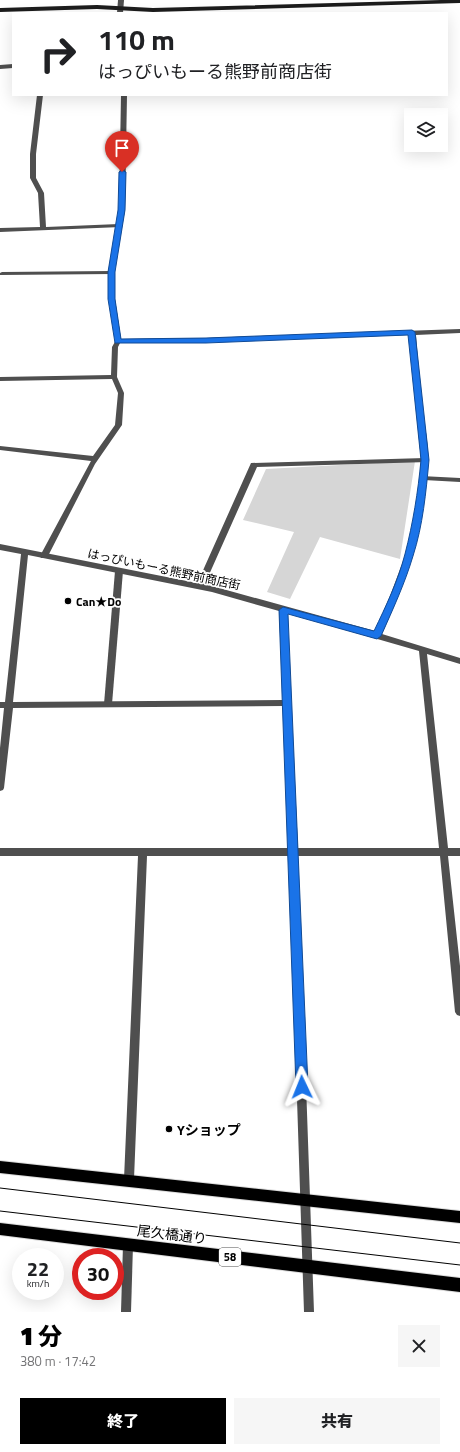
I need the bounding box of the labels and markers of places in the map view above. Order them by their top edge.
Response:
pin [105,131,139,172]
place label: Can★Do [76,592,121,611]
marker: Can★Do [63,596,73,606]
place label: Yショップ [177,1119,241,1140]
marker: Yショップ [164,1124,174,1134]

